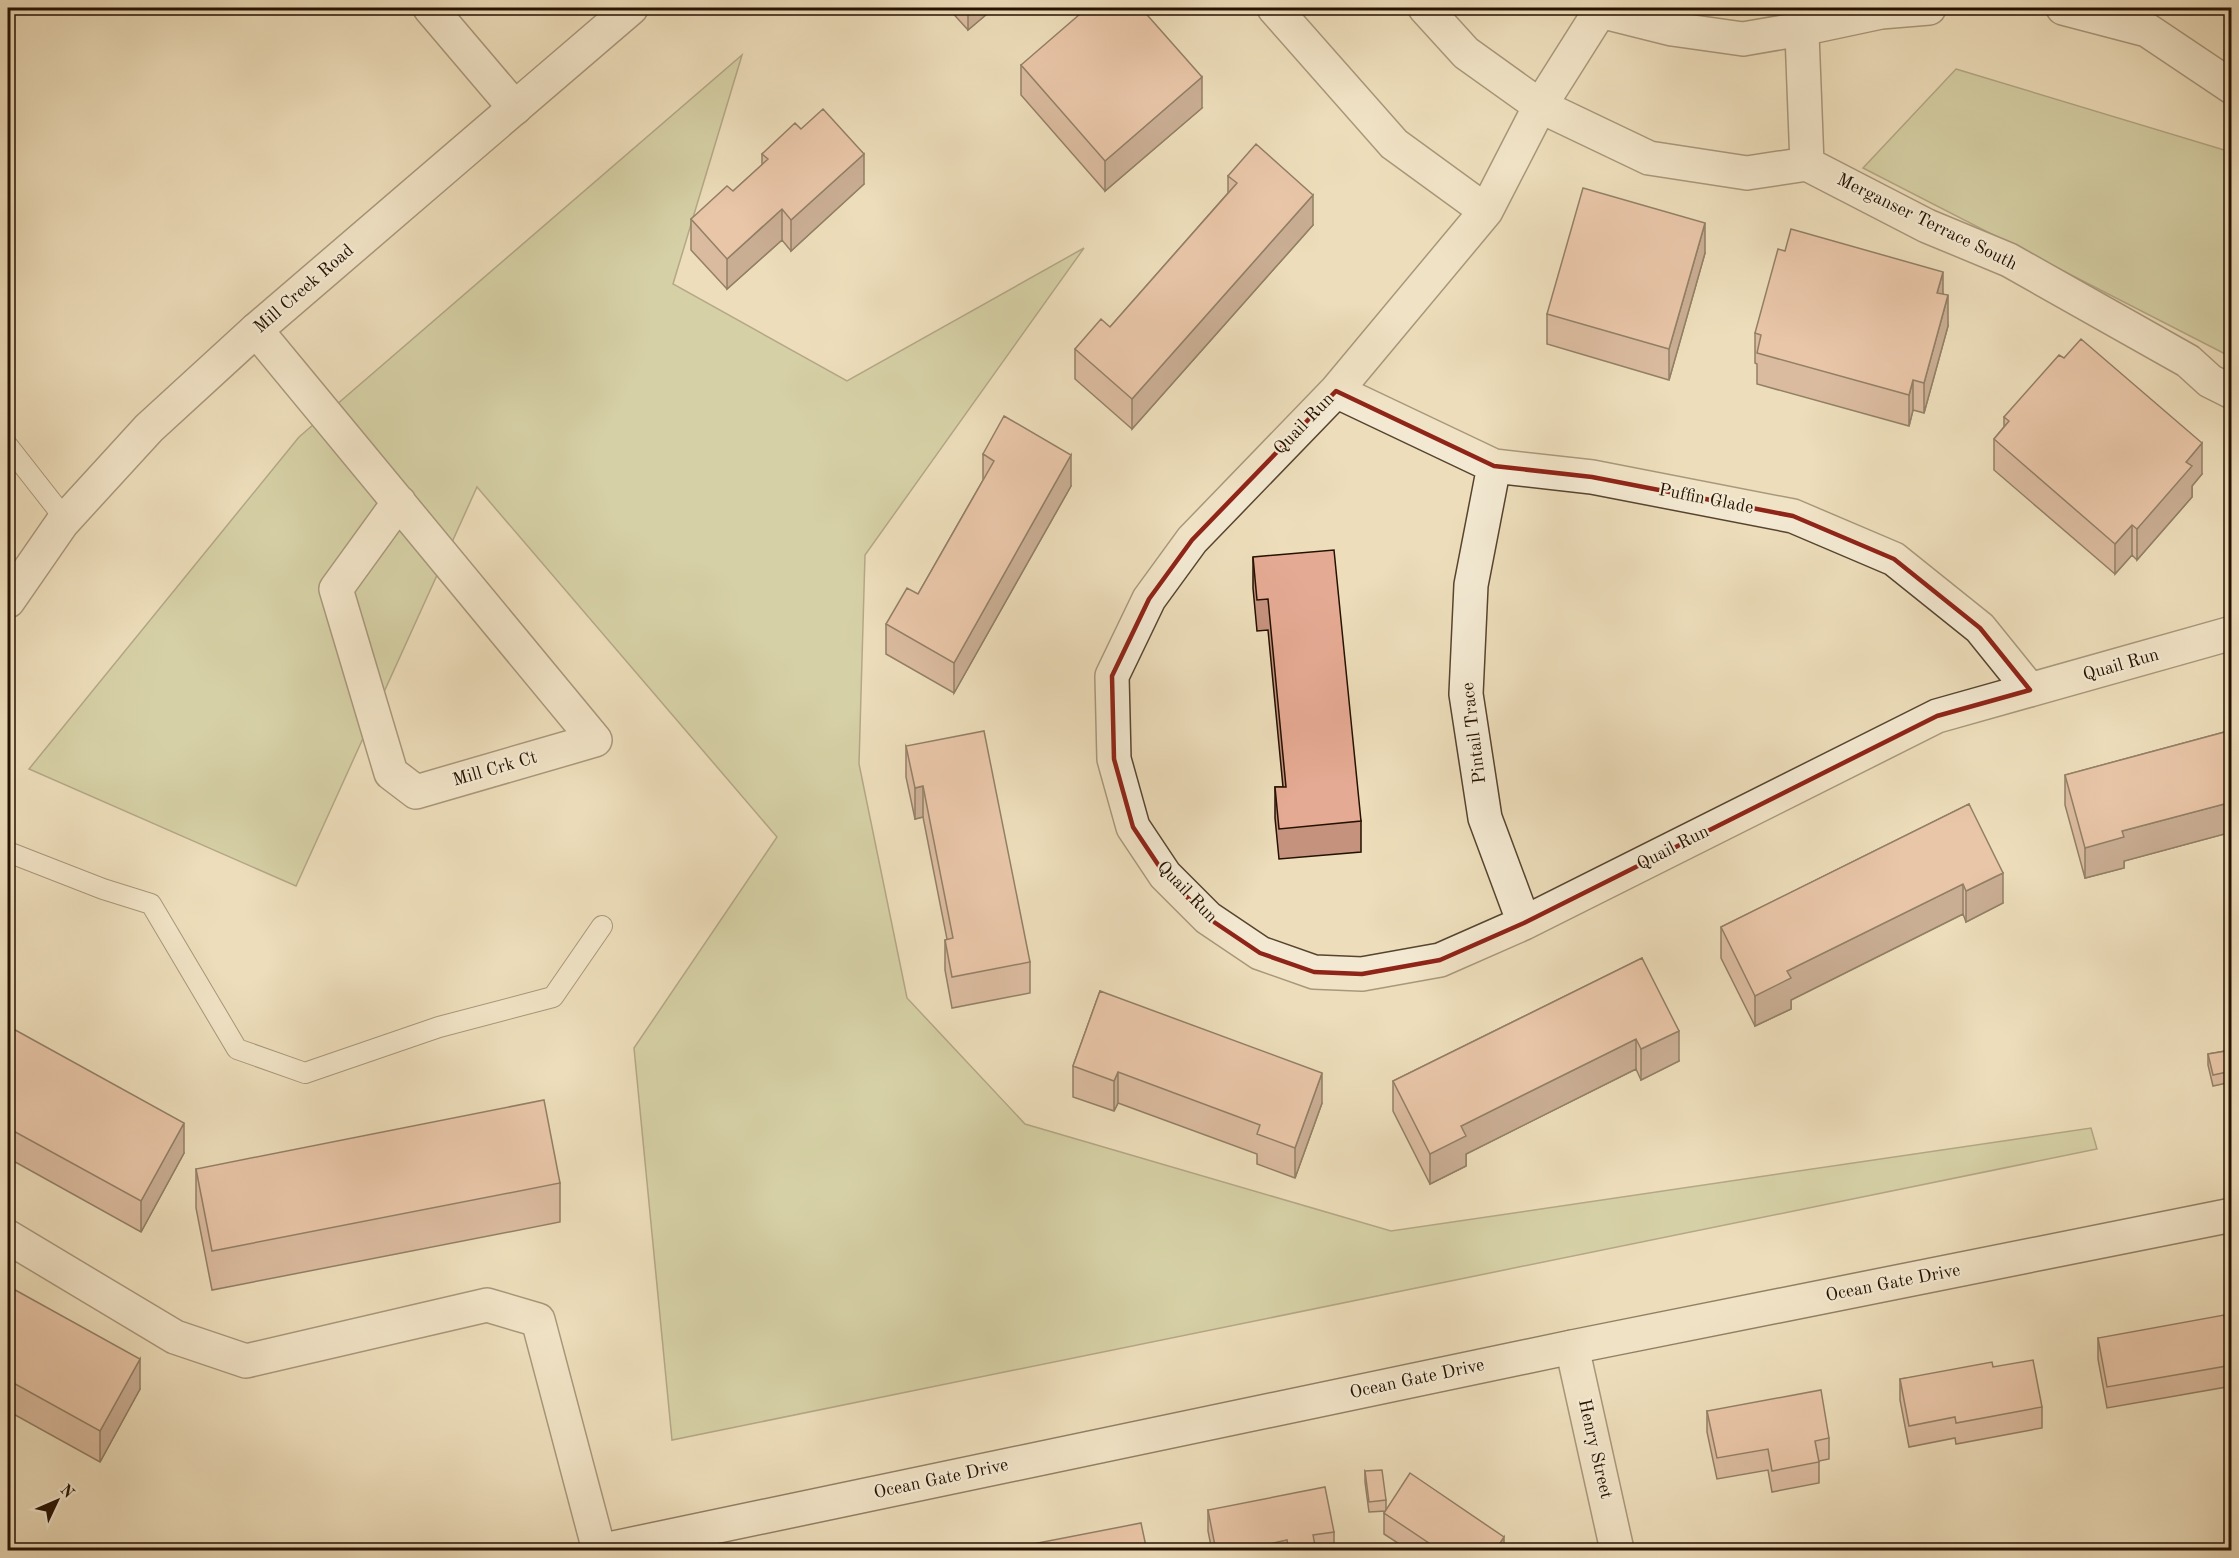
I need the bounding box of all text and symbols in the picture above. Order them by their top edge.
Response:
street label: Merganser Terrace South [1834,170,2020,274]
street label: Mill Creek Road [251,241,357,337]
street label: Quail Run [1270,389,1338,458]
street label: Puffin Glade [1657,481,1755,517]
street label: Quail Run [2081,646,2161,684]
street label: Pintail Trace [1459,681,1489,785]
street label: Mill Crk Ct [451,748,539,790]
street label: Quail Run [1634,822,1712,874]
street label: Quail Run [1153,858,1221,927]
street label: Ocean Gate Drive [1824,1261,1962,1305]
street label: Ocean Gate Drive [1348,1356,1486,1402]
street label: Henry Street [1575,1397,1615,1501]
street label: Ocean Gate Drive [872,1456,1010,1502]
north arrow [27,1471,87,1531]
text: N [56,1482,77,1502]

